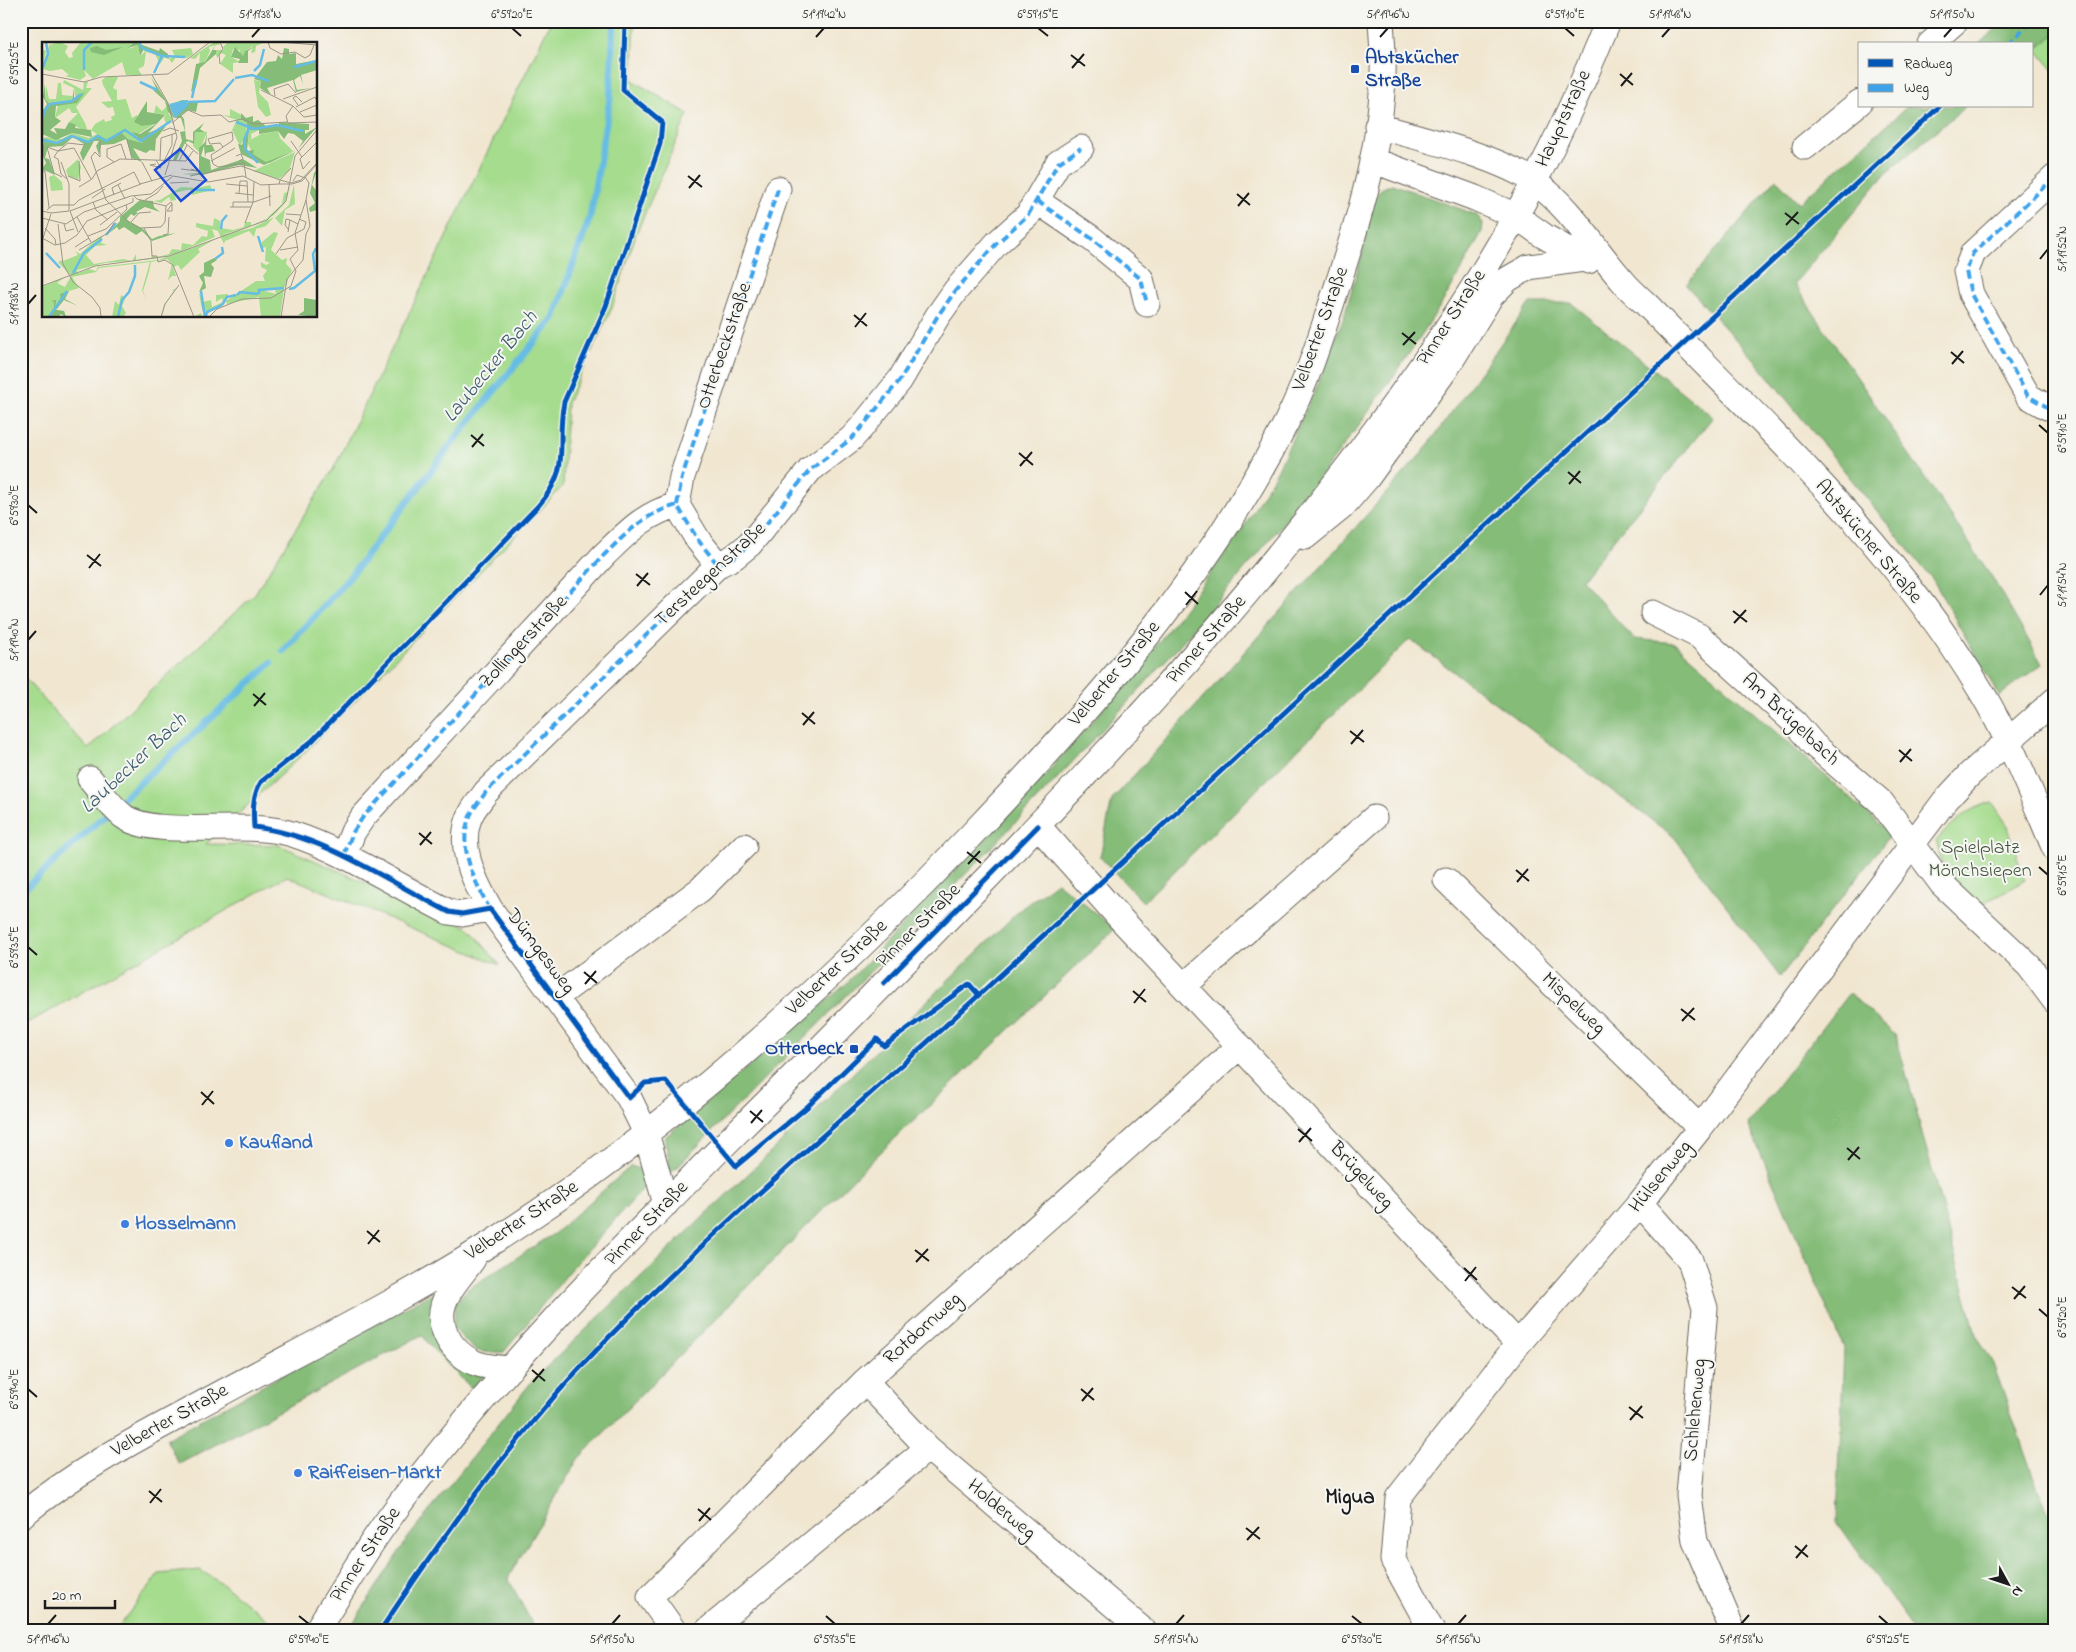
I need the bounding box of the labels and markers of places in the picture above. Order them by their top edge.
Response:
place label: Abtskücher Straße [1365,44,1459,96]
marker: Abtskücher Straße [1349,63,1361,75]
place label: Otterbeck [765,1035,845,1064]
marker: Otterbeck [848,1043,860,1055]
place label: Kaufland [239,1129,314,1158]
marker: Kaufland [223,1137,235,1149]
place label: Hosselmann [135,1210,236,1239]
marker: Hosselmann [119,1218,131,1230]
place label: Raiffeisen-Markt [308,1459,442,1488]
marker: Raiffeisen-Markt [292,1467,304,1479]

